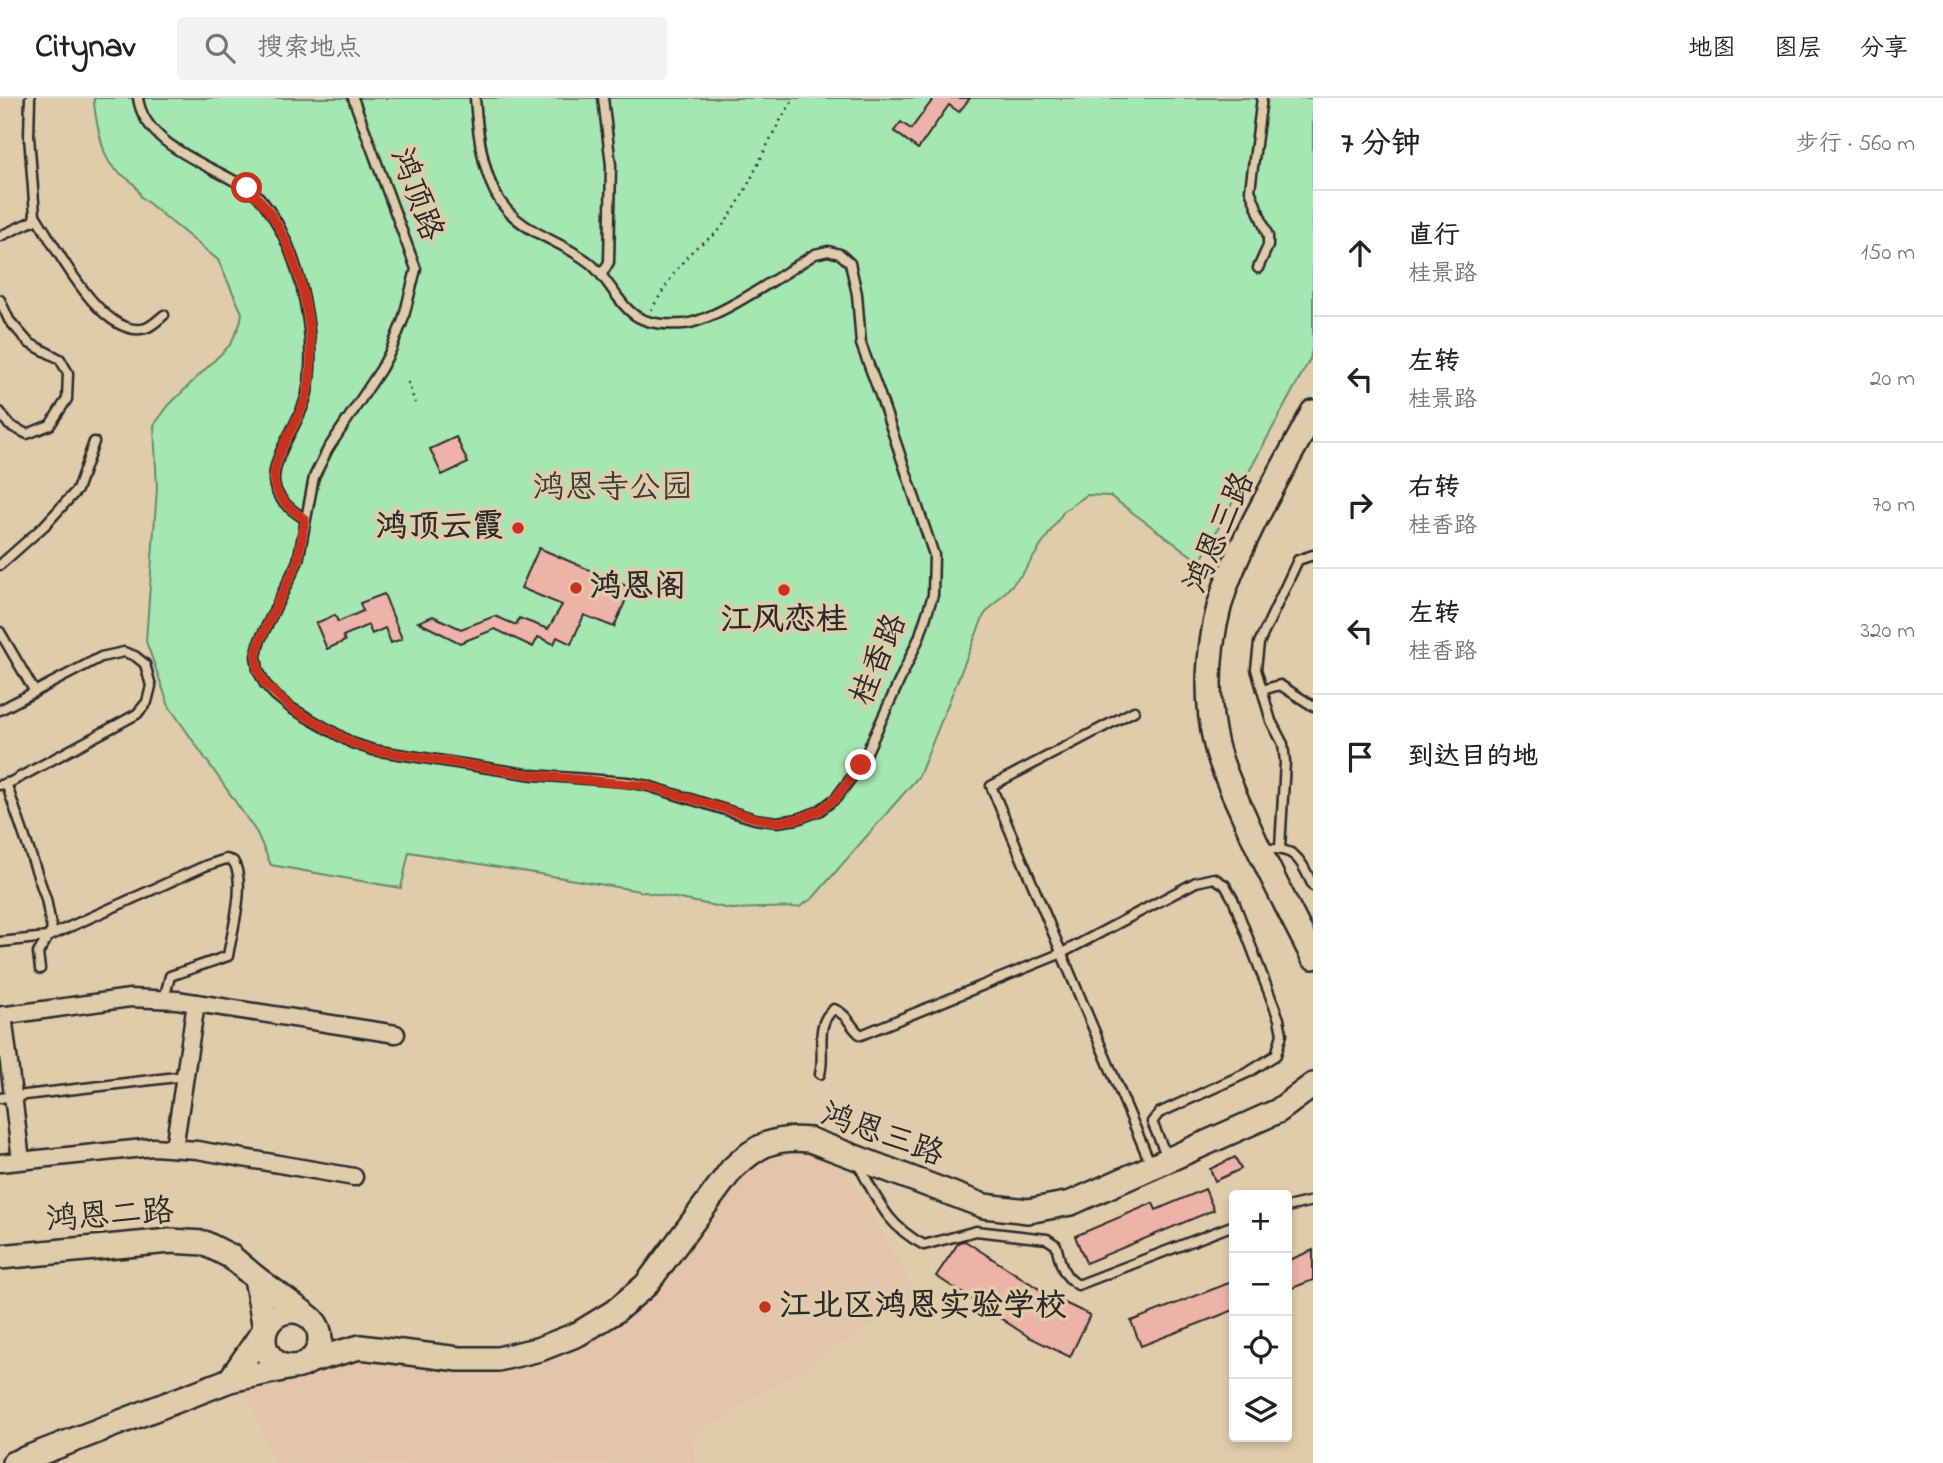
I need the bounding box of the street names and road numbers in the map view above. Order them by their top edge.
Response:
street label: 鸿顶路 [376,142,454,248]
street label: 鸿恩三路 [1173,465,1269,601]
street label: 桂香路 [840,607,920,713]
street label: 鸿恩三路 [814,1092,950,1180]
street label: 鸿恩二路 [45,1189,175,1245]

